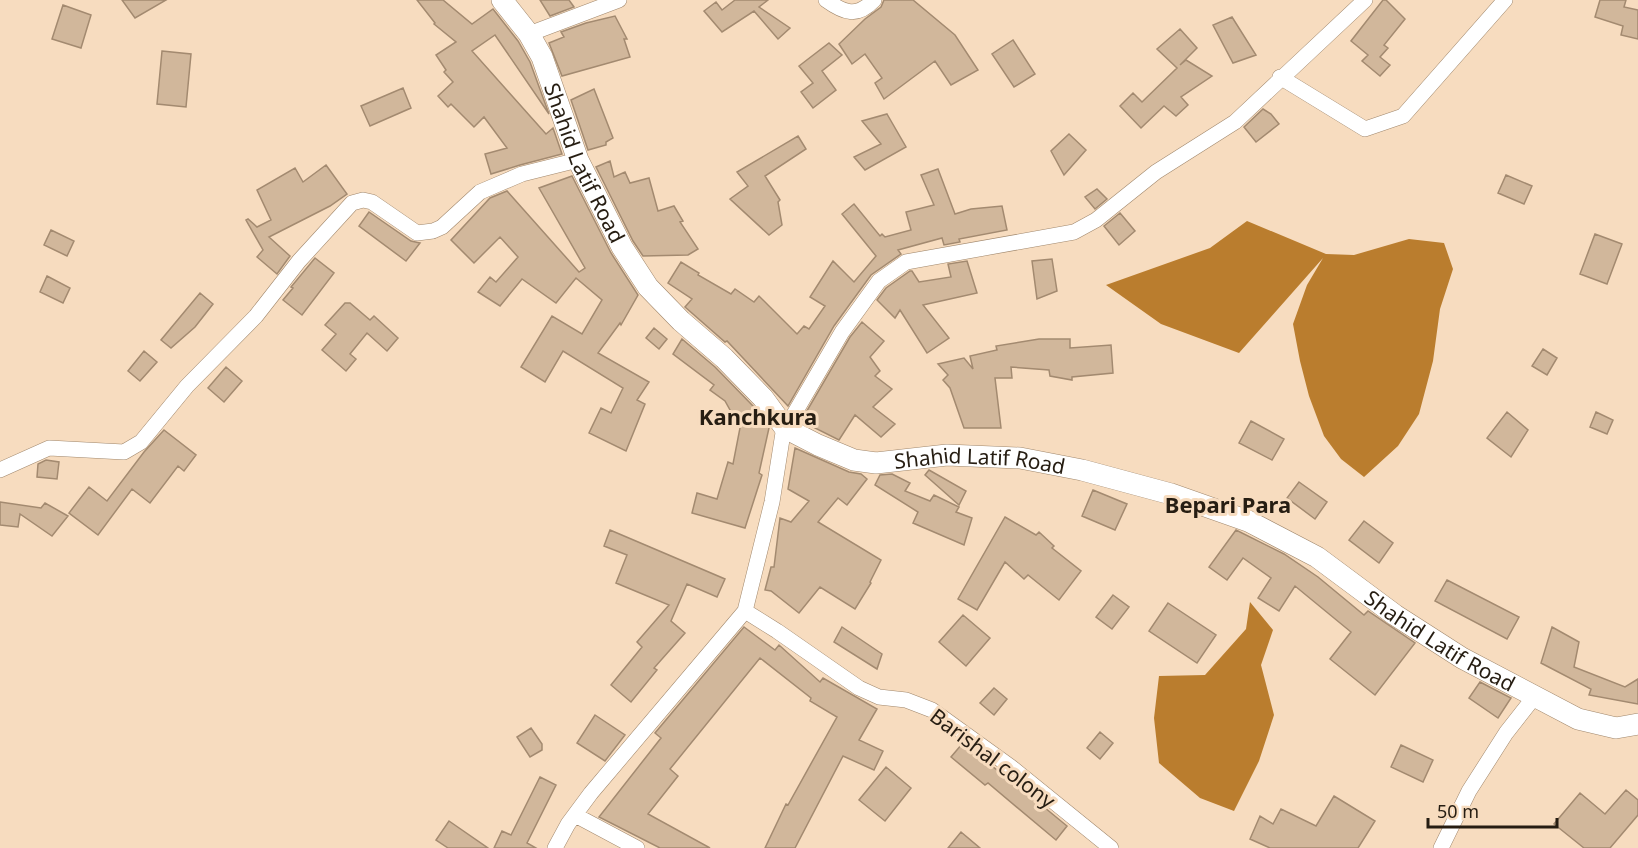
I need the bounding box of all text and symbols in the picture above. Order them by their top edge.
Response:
street label: Shahid Latif Road [538,79,632,248]
district label: Kanchkura [699,401,817,431]
street label: Shahid Latif Road [893,441,1068,480]
district label: Bepari Para [1165,489,1291,519]
street label: Shahid Latif Road [1359,583,1520,698]
street label: Barishal colony [925,702,1061,814]
scale bar [1428,791,1557,829]
text: 50 m [1437,799,1479,823]

